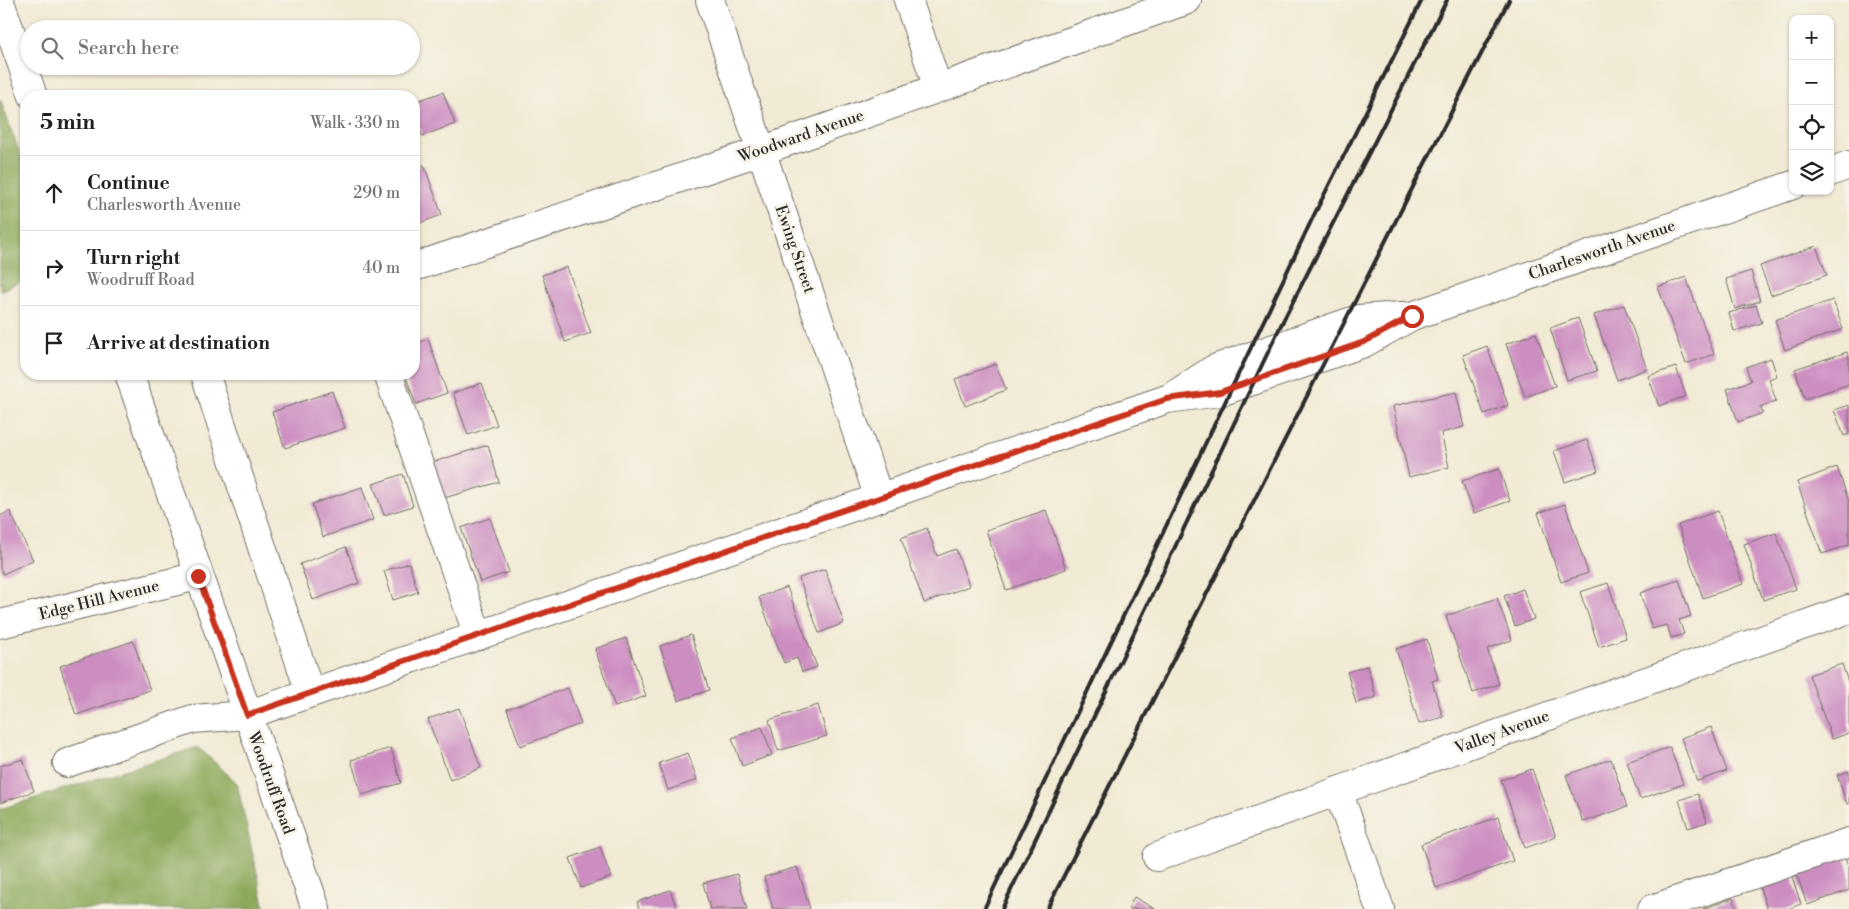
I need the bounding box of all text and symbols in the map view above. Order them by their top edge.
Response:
map controls [1789,15,1834,195]
button: + [1789,15,1834,60]
search box [20,20,420,75]
icon: search [38,34,66,62]
text: Search here [78,36,179,60]
button: − [1789,60,1834,105]
street label: Woodward Avenue [734,105,867,167]
button: locate [1789,105,1834,150]
text: 5 min [40,110,95,136]
text: Walk · 330 m [310,113,400,133]
button: layers [1789,150,1834,195]
text: Continue [87,171,170,195]
icon: ahead [40,179,68,207]
text: 290 m [353,183,400,203]
text: Charlesworth Avenue [87,195,241,215]
street label: Ewing Street [771,202,820,296]
street label: Charlesworth Avenue [1526,215,1678,285]
text: Turn right [87,246,180,270]
icon: right [40,254,68,282]
text: 40 m [363,258,400,278]
text: Woodruff Road [87,270,195,290]
route start [1401,305,1424,328]
icon: arrive [40,329,68,357]
text: Arrive at destination [87,331,270,355]
route end [187,565,210,588]
street label: Edge Hill Avenue [37,575,161,625]
street label: Valley Avenue [1451,706,1552,759]
street label: Woodruff Road [243,728,299,837]

